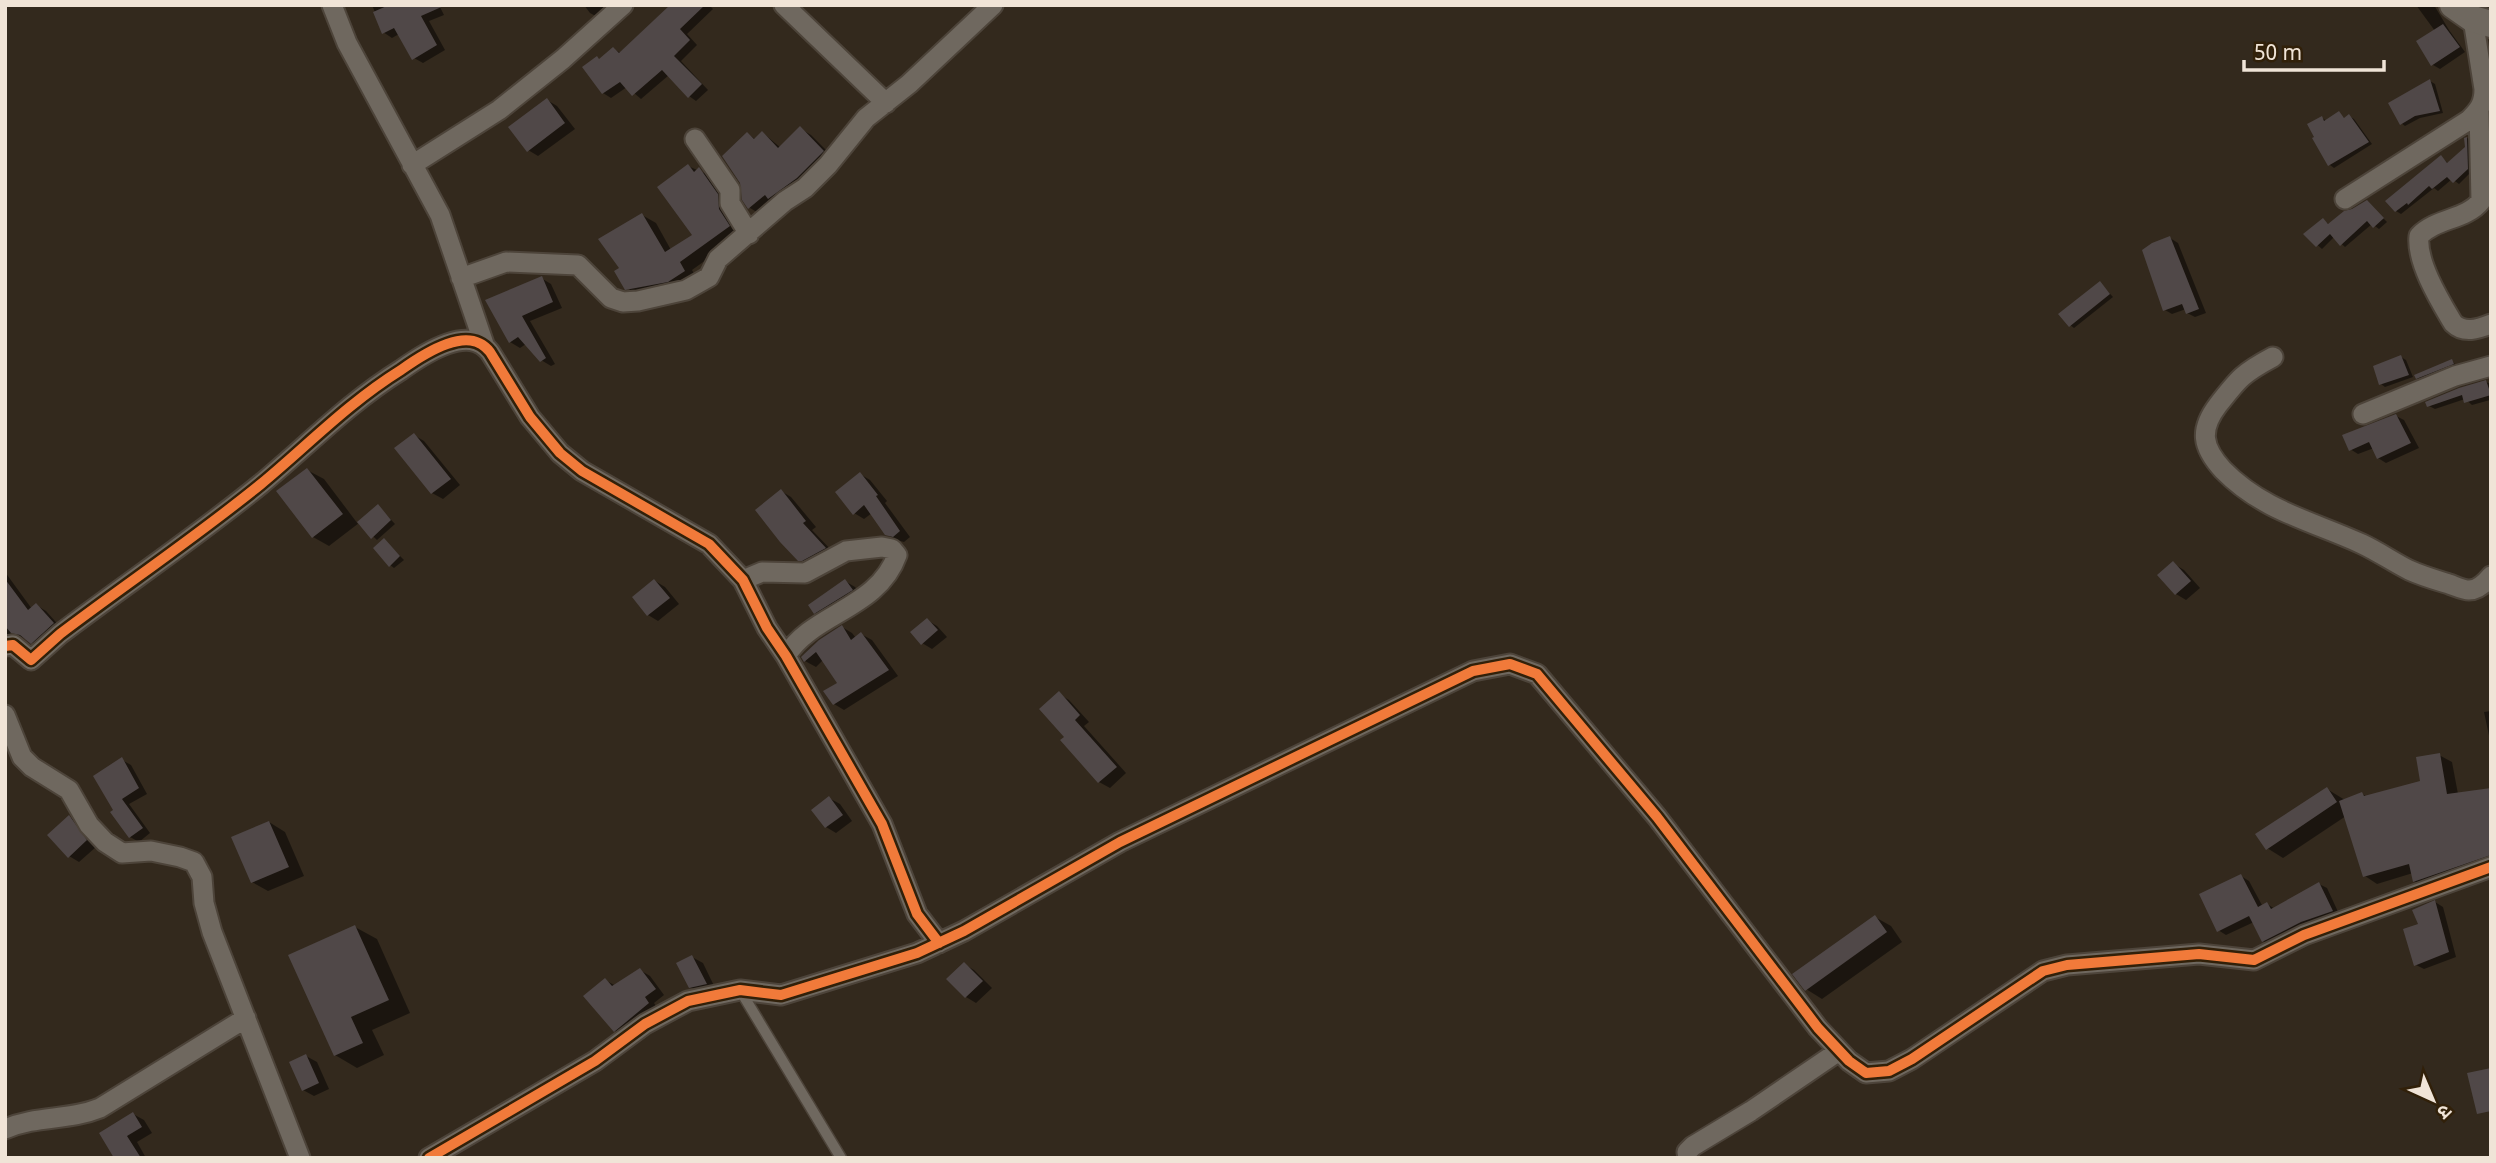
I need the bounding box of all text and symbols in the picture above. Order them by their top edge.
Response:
scale bar [2244,28,2384,72]
text: 50 m [2254,41,2302,69]
north arrow [2398,1065,2468,1135]
text: उ [2430,1098,2456,1124]

